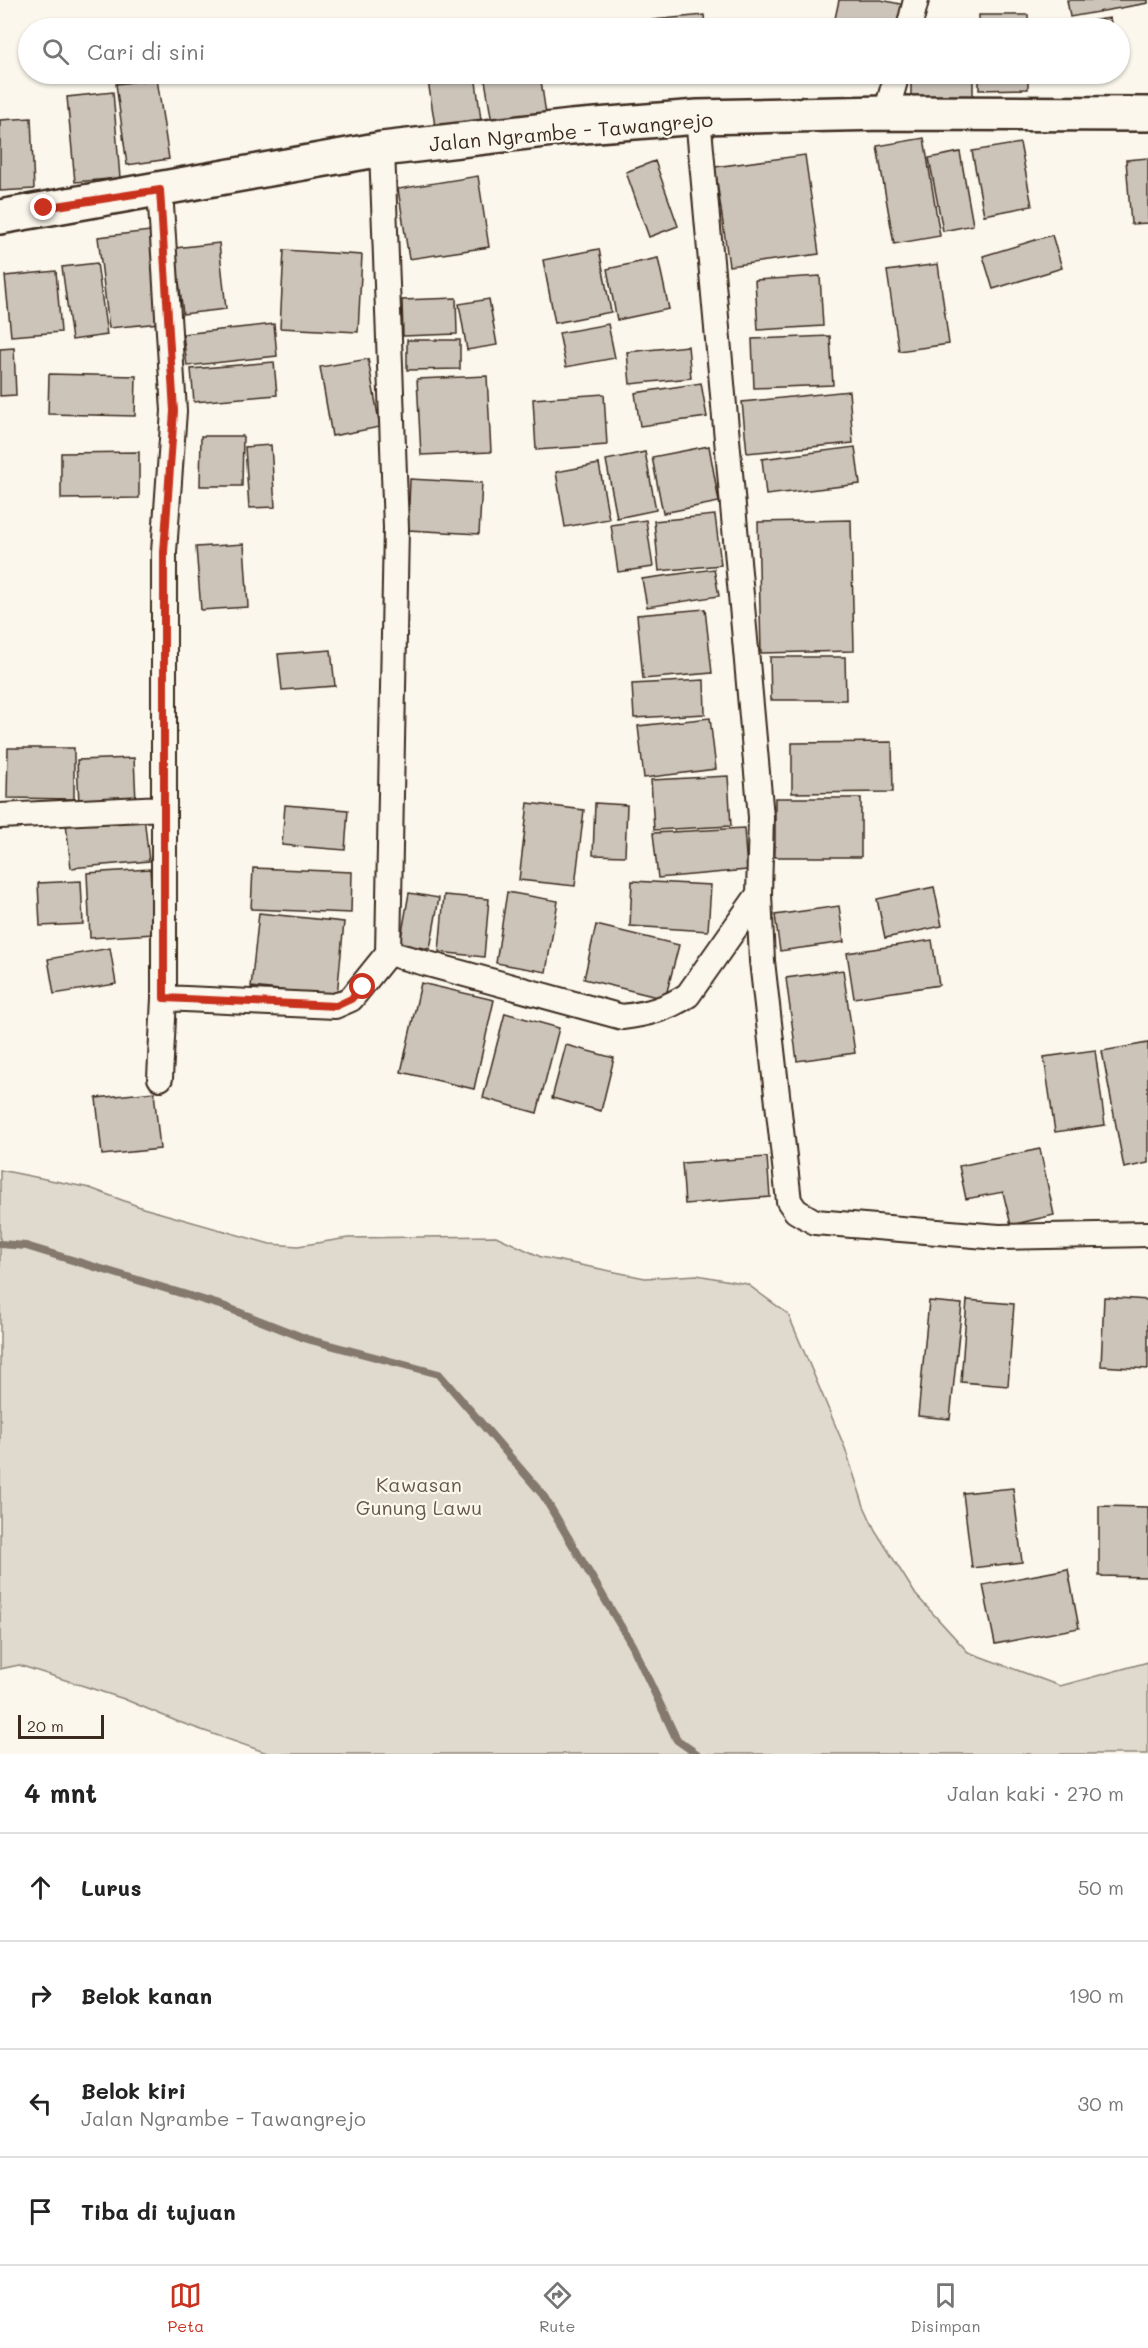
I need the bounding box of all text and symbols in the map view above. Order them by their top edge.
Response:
search box [18,18,1130,84]
icon: search [39,35,72,68]
text: Cari di sini [87,37,205,66]
street label: Jalan Ngrambe - Tawangrejo [428,106,714,156]
route end [30,194,56,220]
route start [349,973,375,999]
park label: Kawasan Gunung Lawu [356,1471,482,1520]
scale bar [18,1712,104,1740]
text: 20 m [27,1715,64,1736]
text: 4 mnt [24,1776,97,1810]
text: Jalan kaki · 270 m [947,1780,1124,1806]
icon: ahead [24,1871,57,1904]
text: Lurus [81,1873,142,1902]
text: 50 m [1078,1874,1124,1900]
icon: right [24,1979,57,2012]
text: Belok kanan [81,1981,212,2010]
text: 190 m [1069,1982,1124,2008]
text: Belok kiri [81,2076,186,2105]
icon: left [24,2087,57,2120]
text: 30 m [1078,2090,1124,2116]
text: Jalan Ngrambe - Tawangrejo [81,2105,366,2131]
icon: arrive [24,2195,57,2228]
text: Tiba di tujuan [81,2197,236,2226]
tab: Peta [168,2279,204,2336]
tab: Rute [539,2279,575,2336]
tab: Disimpan [910,2279,980,2336]

